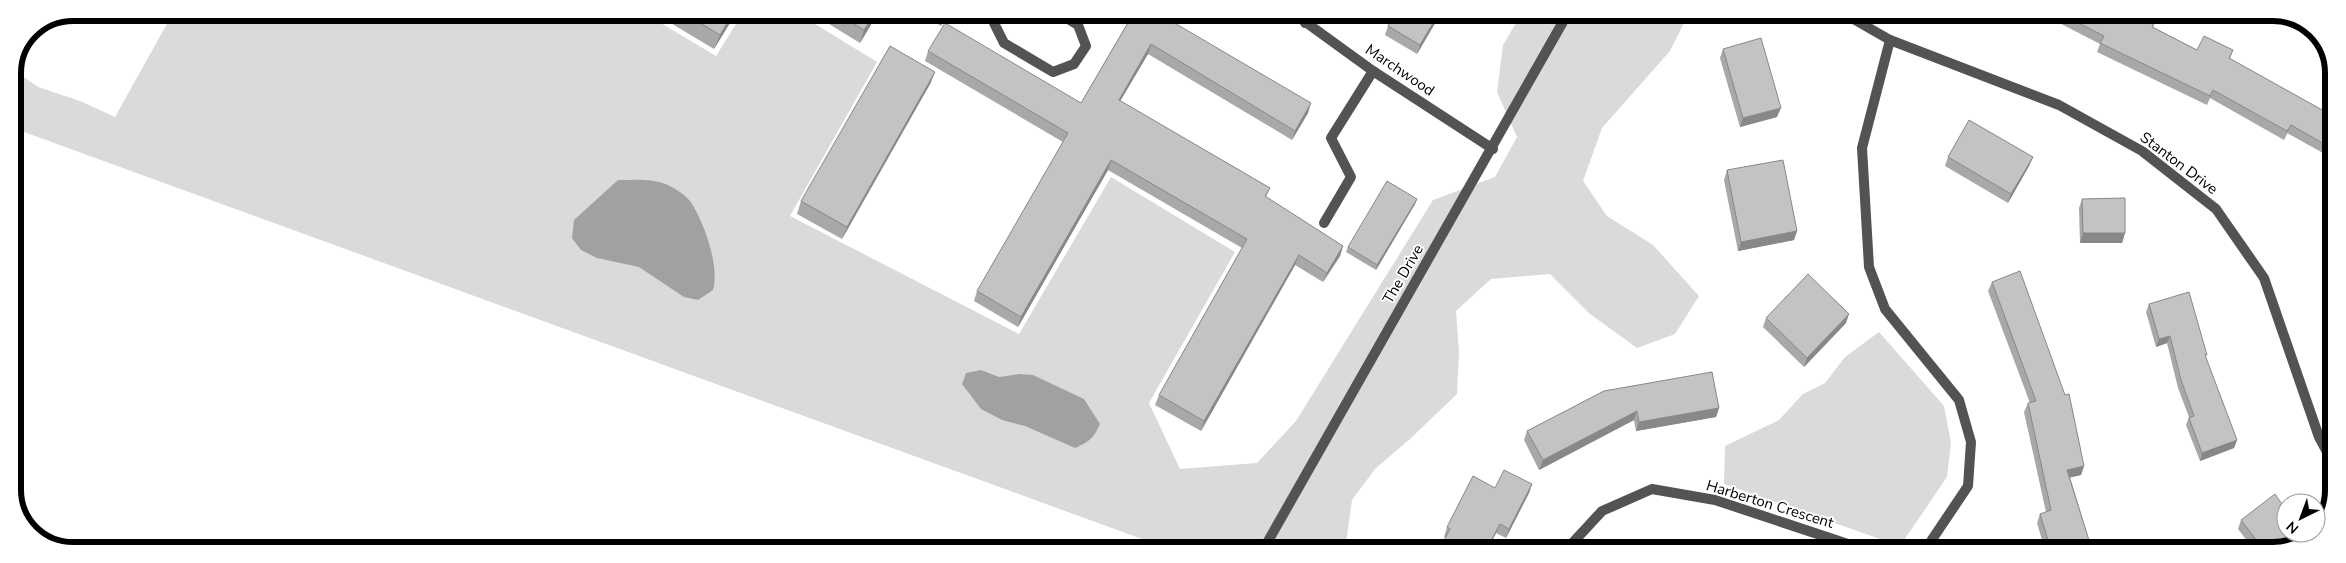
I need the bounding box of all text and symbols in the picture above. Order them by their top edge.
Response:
street label: Marchwood [1362,40,1438,100]
street label: Stanton Drive [2136,127,2222,199]
street label: The Drive [1378,241,1428,307]
street label: Harberton Crescent [1704,475,1837,533]
north arrow [2276,493,2326,543]
text: N [2282,517,2303,538]

